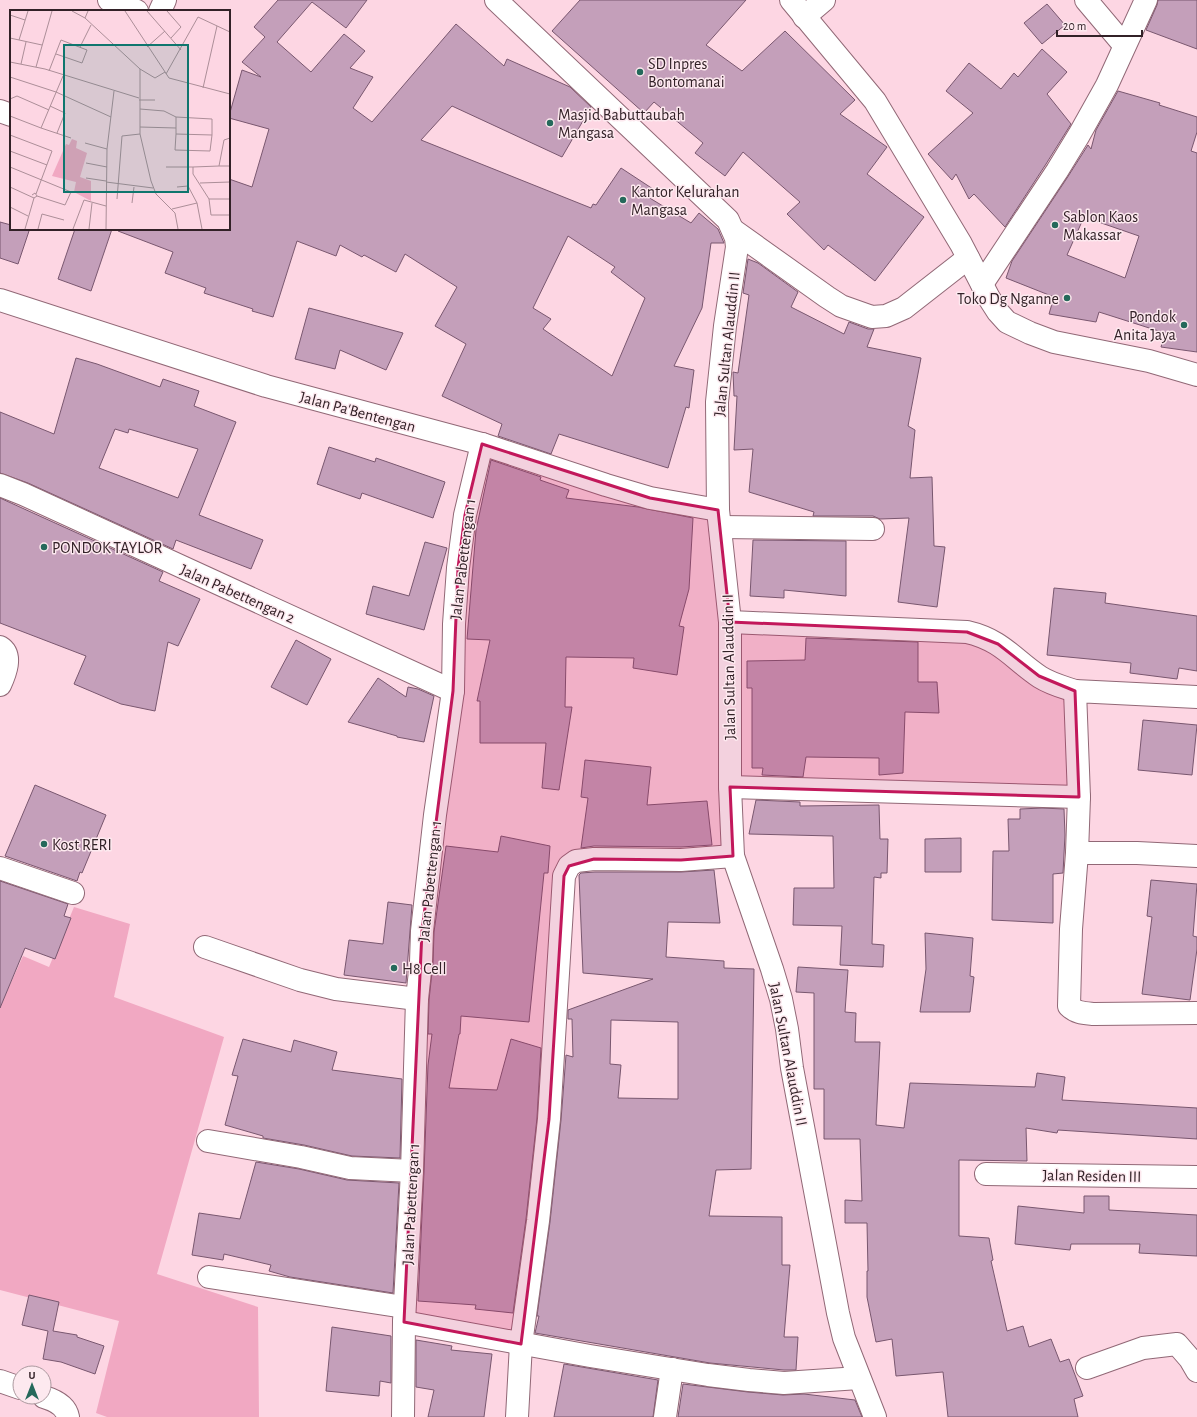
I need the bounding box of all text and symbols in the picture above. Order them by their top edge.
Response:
inset map [10,10,230,230]
scale bar [1057,12,1142,38]
text: 20 m [1063,20,1086,32]
place label: SD Inpres Bontomanai [648,56,725,90]
marker: SD Inpres Bontomanai [635,67,645,77]
place label: Masjid Babuttaubah Mangasa [558,107,685,141]
marker: Masjid Babuttaubah Mangasa [545,118,555,128]
place label: Kantor Kelurahan Mangasa [631,184,739,218]
marker: Kantor Kelurahan Mangasa [618,195,628,205]
place label: Sablon Kaos Makassar [1063,209,1138,243]
marker: Sablon Kaos Makassar [1050,220,1060,230]
street label: Jalan Sultan Alauddin II [711,271,743,417]
place label: Toko Dg Nganne [957,291,1059,307]
marker: Toko Dg Nganne [1062,293,1072,303]
place label: Pondok Anita Jaya [1114,309,1177,344]
marker: Pondok Anita Jaya [1179,320,1189,330]
street label: Jalan Pa'Bentengan [298,389,417,435]
street label: Jalan Pabettengan 1 [448,498,478,621]
place label: PONDOK TAYLOR [52,540,162,556]
marker: PONDOK TAYLOR [39,542,49,552]
street label: Jalan Pabettengan 2 [178,561,297,626]
street label: Jalan Sultan Alauddin II [720,594,738,740]
street label: Jalan Pabettengan 1 [416,820,444,943]
place label: Kost RERI [52,837,112,853]
marker: Kost RERI [39,839,49,849]
place label: H8 Cell [402,961,446,977]
marker: H8 Cell [389,963,399,973]
street label: Jalan Sultan Alauddin II [766,981,810,1127]
street label: Jalan Pabettengan 1 [400,1143,422,1265]
street label: Jalan Residen III [1042,1167,1142,1185]
north arrow [12,1365,52,1405]
text: U [28,1370,36,1381]

